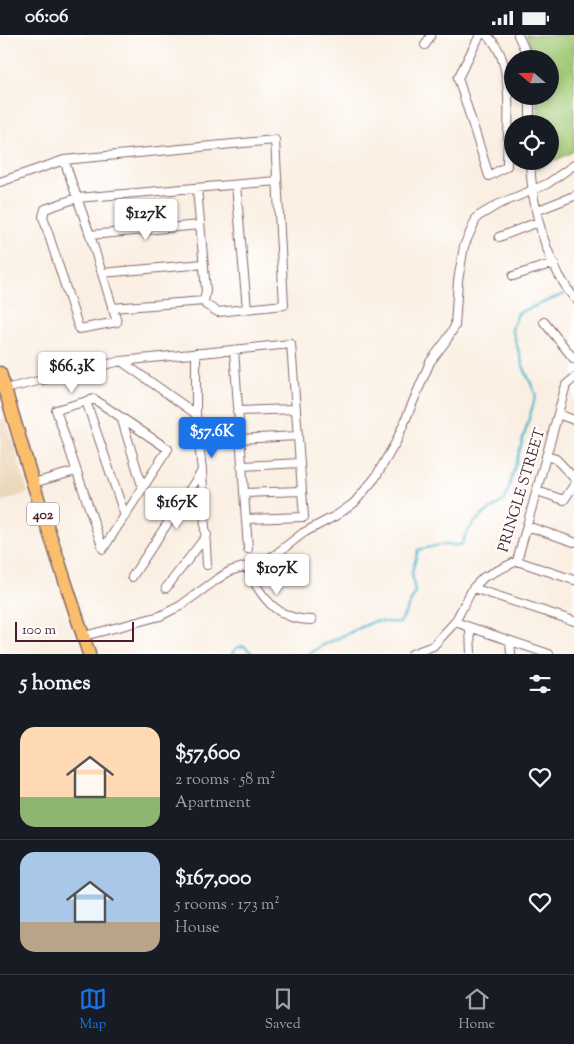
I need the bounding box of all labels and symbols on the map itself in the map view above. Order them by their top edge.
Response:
north arrow [504,50,559,105]
pin: $127K [111,199,181,241]
pin: $66.3K [31,351,113,394]
pin: $57.6K [171,417,253,459]
street label: PRINGLE STREET [494,425,551,555]
pin: $167K [142,487,212,530]
road number: 402 [27,503,59,525]
pin: $107K [242,553,312,596]
scale bar [15,619,134,642]

